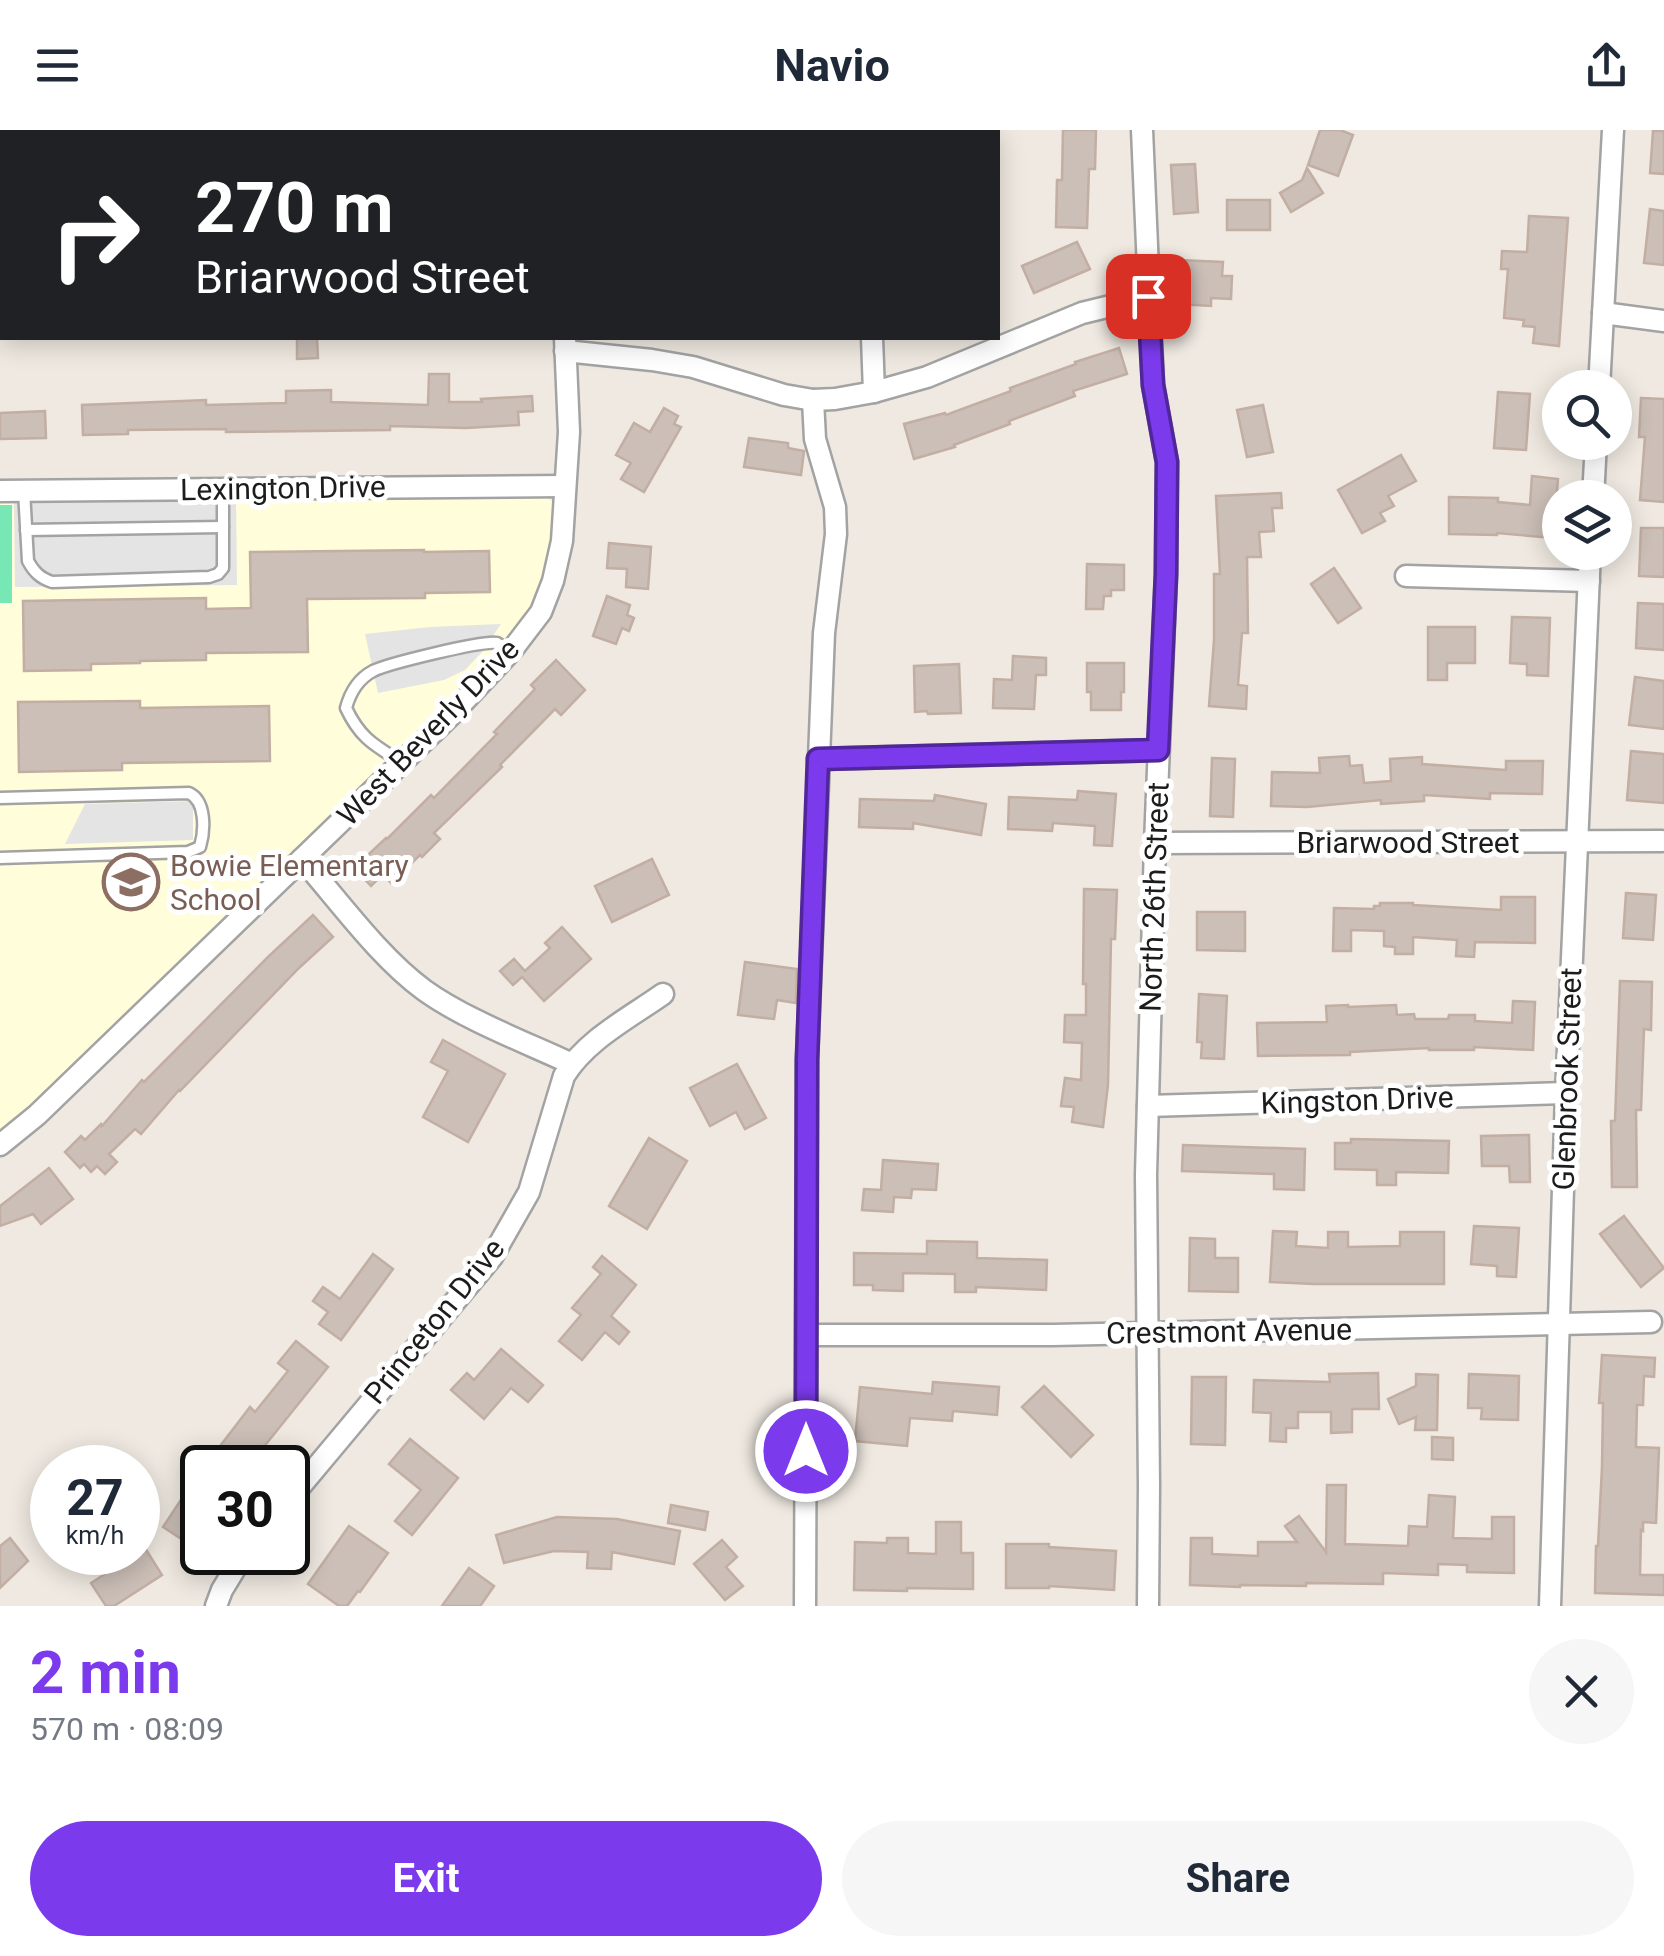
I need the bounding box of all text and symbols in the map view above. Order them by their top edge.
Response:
icon: menu [30,38,85,93]
icon: share [1579,38,1634,93]
text: Navio [774,39,890,92]
text: 270 m [195,167,394,249]
icon: right [30,170,160,300]
text: Briarwood Street [195,251,530,304]
pin [1106,254,1191,339]
icon: arrive [1121,269,1176,324]
map controls [1542,370,1632,570]
button: search [1542,370,1632,460]
street label: Lexington Drive [180,469,386,507]
button: layers [1542,480,1632,570]
street label: West Beverly Drive [330,631,526,833]
street label: North 26th Street [1132,782,1176,1012]
street label: Briarwood Street [1296,825,1520,860]
place label: Bowie Elementary School [170,848,409,917]
school or university icon: Bowie Elementary School [101,852,161,912]
street label: Glenbrook Street [1546,967,1588,1191]
street label: Kingston Drive [1260,1079,1454,1121]
street label: Princeton Drive [357,1231,511,1411]
street label: Crestmont Avenue [1106,1311,1352,1351]
position arrow [754,1399,858,1503]
speed limit sign: 30 [180,1445,310,1575]
text: 27 [66,1469,124,1527]
text: km/h [66,1521,124,1550]
text: 2 min [30,1637,181,1708]
button: close [1529,1639,1634,1744]
text: 570 m · 08:09 [30,1710,224,1748]
button: Exit [30,1821,822,1936]
button: Share [842,1821,1634,1936]

